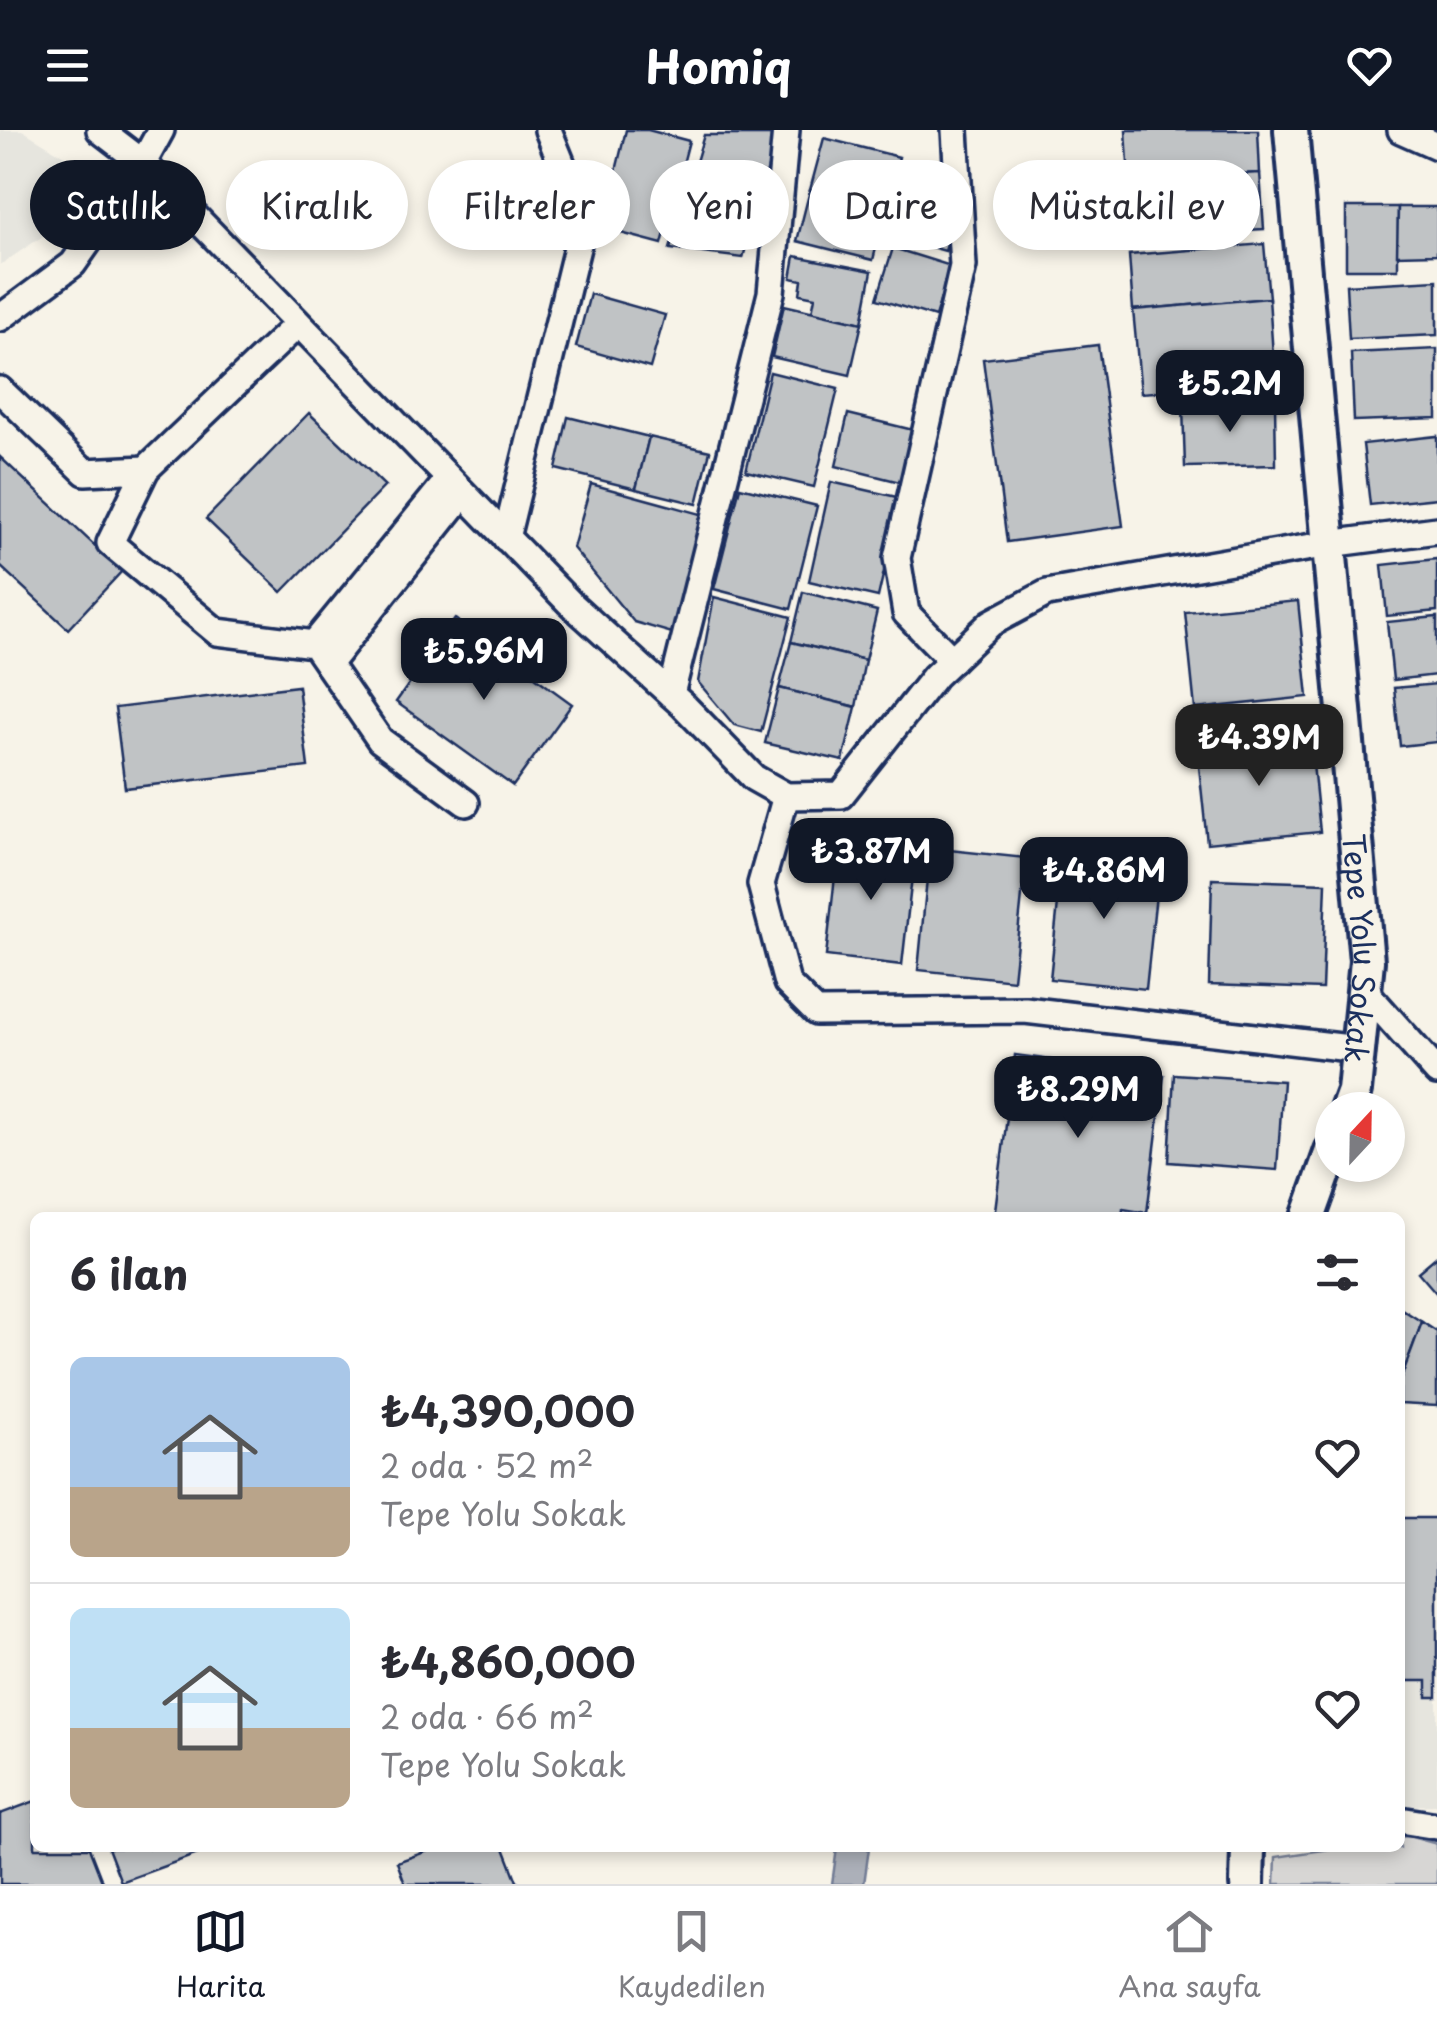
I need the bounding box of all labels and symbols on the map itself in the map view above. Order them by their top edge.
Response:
pin: ₺5.2M [1160,350,1300,435]
pin: ₺5.96M [403,618,565,703]
pin: ₺4.39M [1178,704,1340,789]
pin: ₺3.87M [790,818,952,903]
street label: Tepe Yolu Sokak [1333,832,1390,1066]
pin: ₺4.86M [1023,837,1185,922]
pin: ₺8.29M [997,1056,1159,1141]
north arrow [1315,1092,1405,1182]

